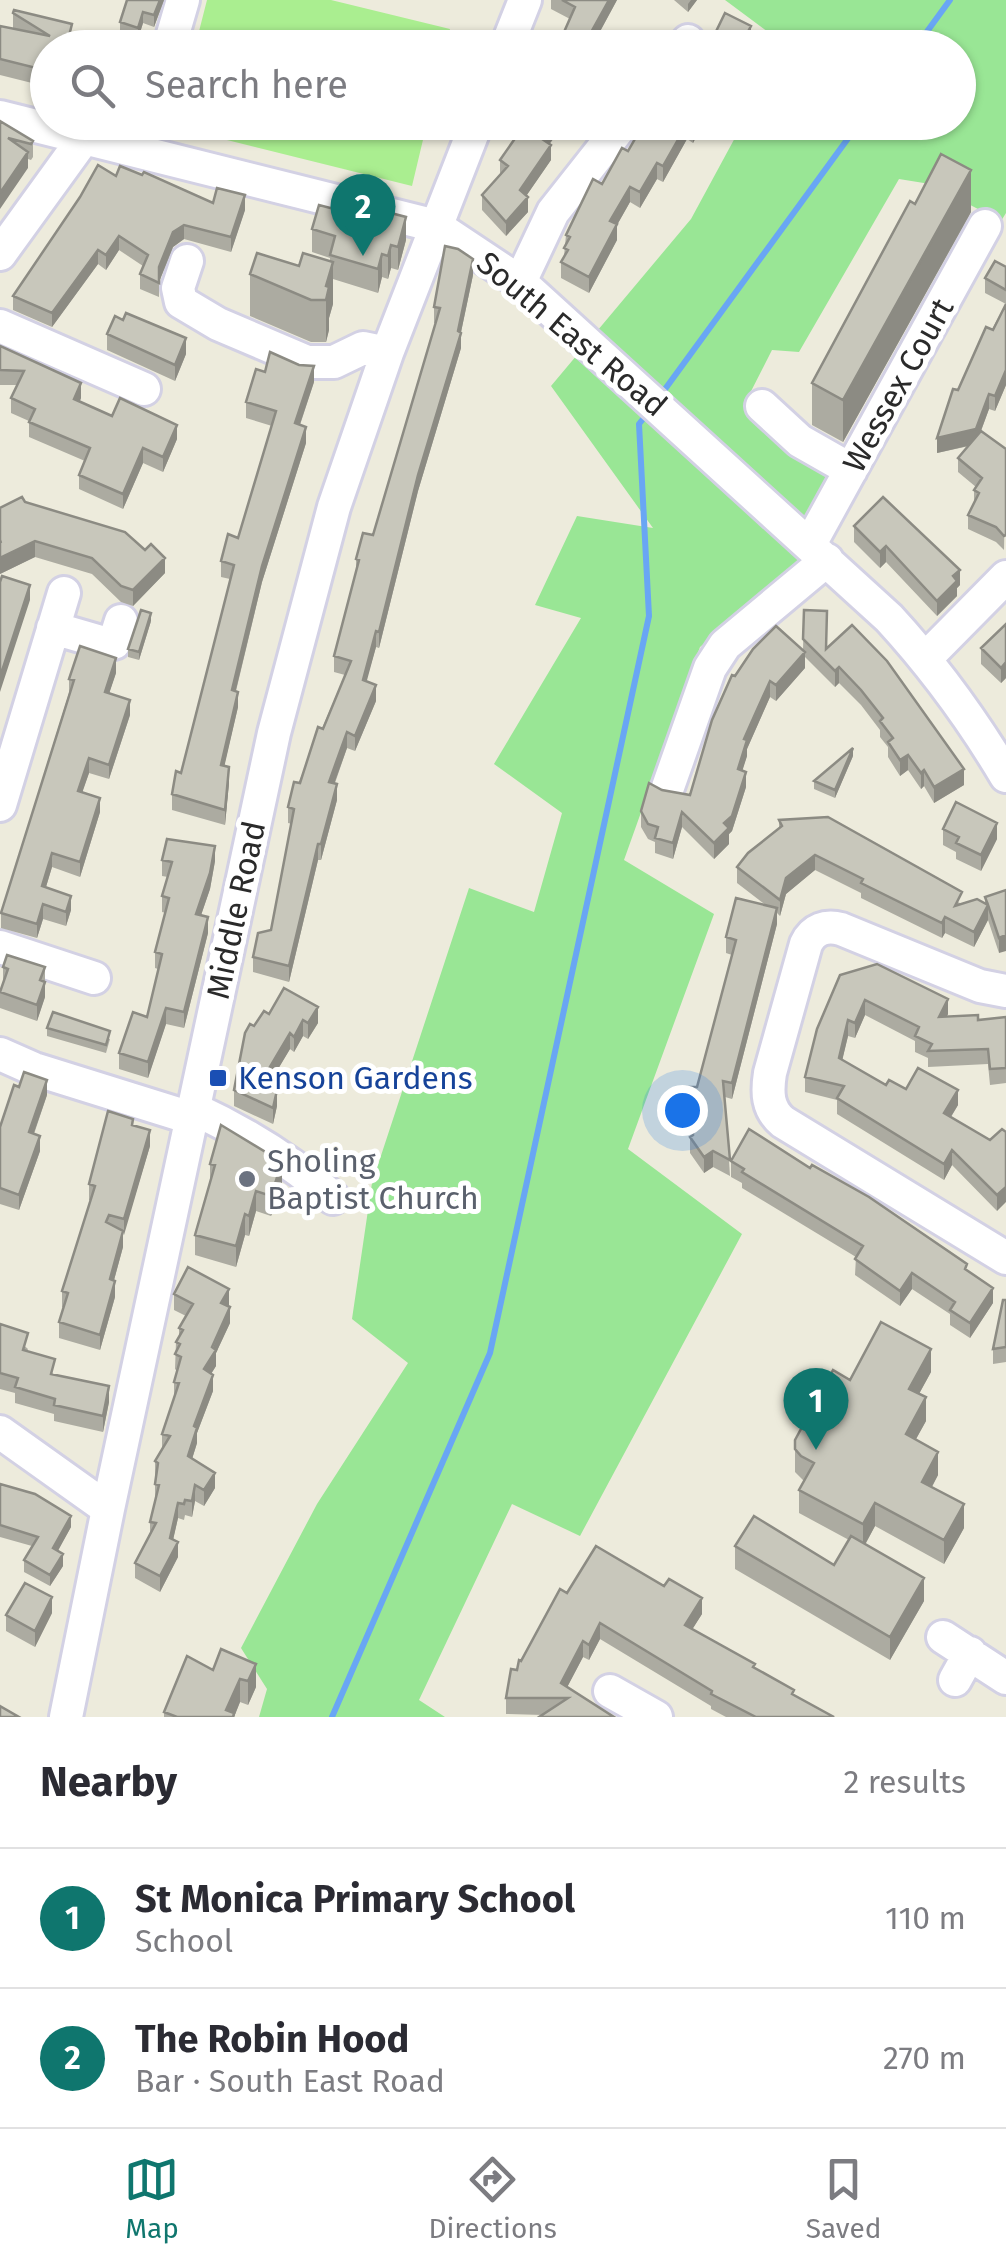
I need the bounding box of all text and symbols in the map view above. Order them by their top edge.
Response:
search box [30,30,976,140]
icon: search [65,58,120,113]
text: Search here [145,62,348,108]
pin: 2 [330,174,396,256]
street label: South East Road [469,244,675,424]
street label: Wessex Court [835,291,962,479]
street label: Middle Road [199,817,273,1003]
place label: Kenson Gardens [238,1059,473,1097]
marker: Kenson Gardens [207,1067,229,1089]
your location [657,1085,708,1136]
place label: Sholing Baptist Church [267,1142,479,1217]
marker: Sholing Baptist Church [236,1168,258,1190]
pin: 1 [784,1368,848,1450]
text: Nearby [40,1757,177,1807]
text: 2 results [843,1763,966,1801]
text: St Monica Primary School [135,1876,575,1922]
text: 1 [65,1899,80,1937]
text: 110 m [885,1899,966,1937]
text: School [135,1922,233,1960]
text: The Robin Hood [135,2016,409,2062]
text: 2 [64,2039,81,2077]
text: 270 m [883,2039,966,2077]
text: Bar · South East Road [135,2062,445,2100]
tab: Map [124,2152,179,2245]
tab: Directions [428,2152,557,2245]
tab: Saved [806,2152,882,2245]

